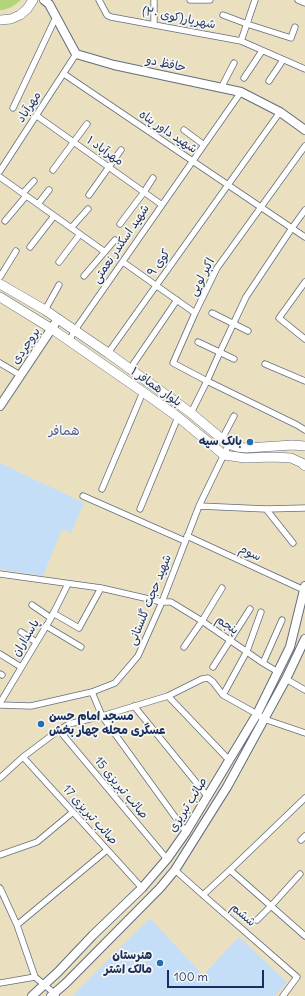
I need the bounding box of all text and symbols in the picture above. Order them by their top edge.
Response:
street label: شهریار(کوی ۲۰) [141,4,217,32]
street label: حافظ دو [145,53,187,75]
street label: مهرآباد [14,89,44,125]
street label: شهید داور پناه [136,107,200,157]
street label: مهرآباد ۱ [84,133,126,169]
street label: شهید اسکندر نعمتی [89,202,153,286]
street label: کوی ۹ [144,247,174,279]
street label: اکبر لویی [186,256,218,298]
street label: بروجردی [9,325,43,367]
street label: بلوار همافر ۱ [128,364,184,410]
district label: همافر [48,423,80,439]
place label: بانک سپه [199,435,242,449]
marker: بانک سپه [245,437,255,447]
street label: سوم [237,542,263,564]
street label: شهید حجت گلستانی [125,552,175,648]
street label: پنجم [213,612,241,638]
street label: پاسداران [9,617,43,659]
place label: مسجد امام حسن عسگری محله چهار بخش [49,710,165,738]
marker: مسجد امام حسن عسگری محله چهار بخش [36,719,46,729]
street label: صائب تبریزی 15 [91,754,151,822]
street label: صائب تبریزی [166,775,210,835]
street label: صائب تبریزی 17 [60,782,120,848]
street label: ششم [228,900,258,930]
place label: هنرستان مالک اشتر [104,949,152,977]
marker: هنرستان مالک اشتر [155,958,165,968]
scale bar [169,962,266,988]
text: 100 m [174,969,208,984]

